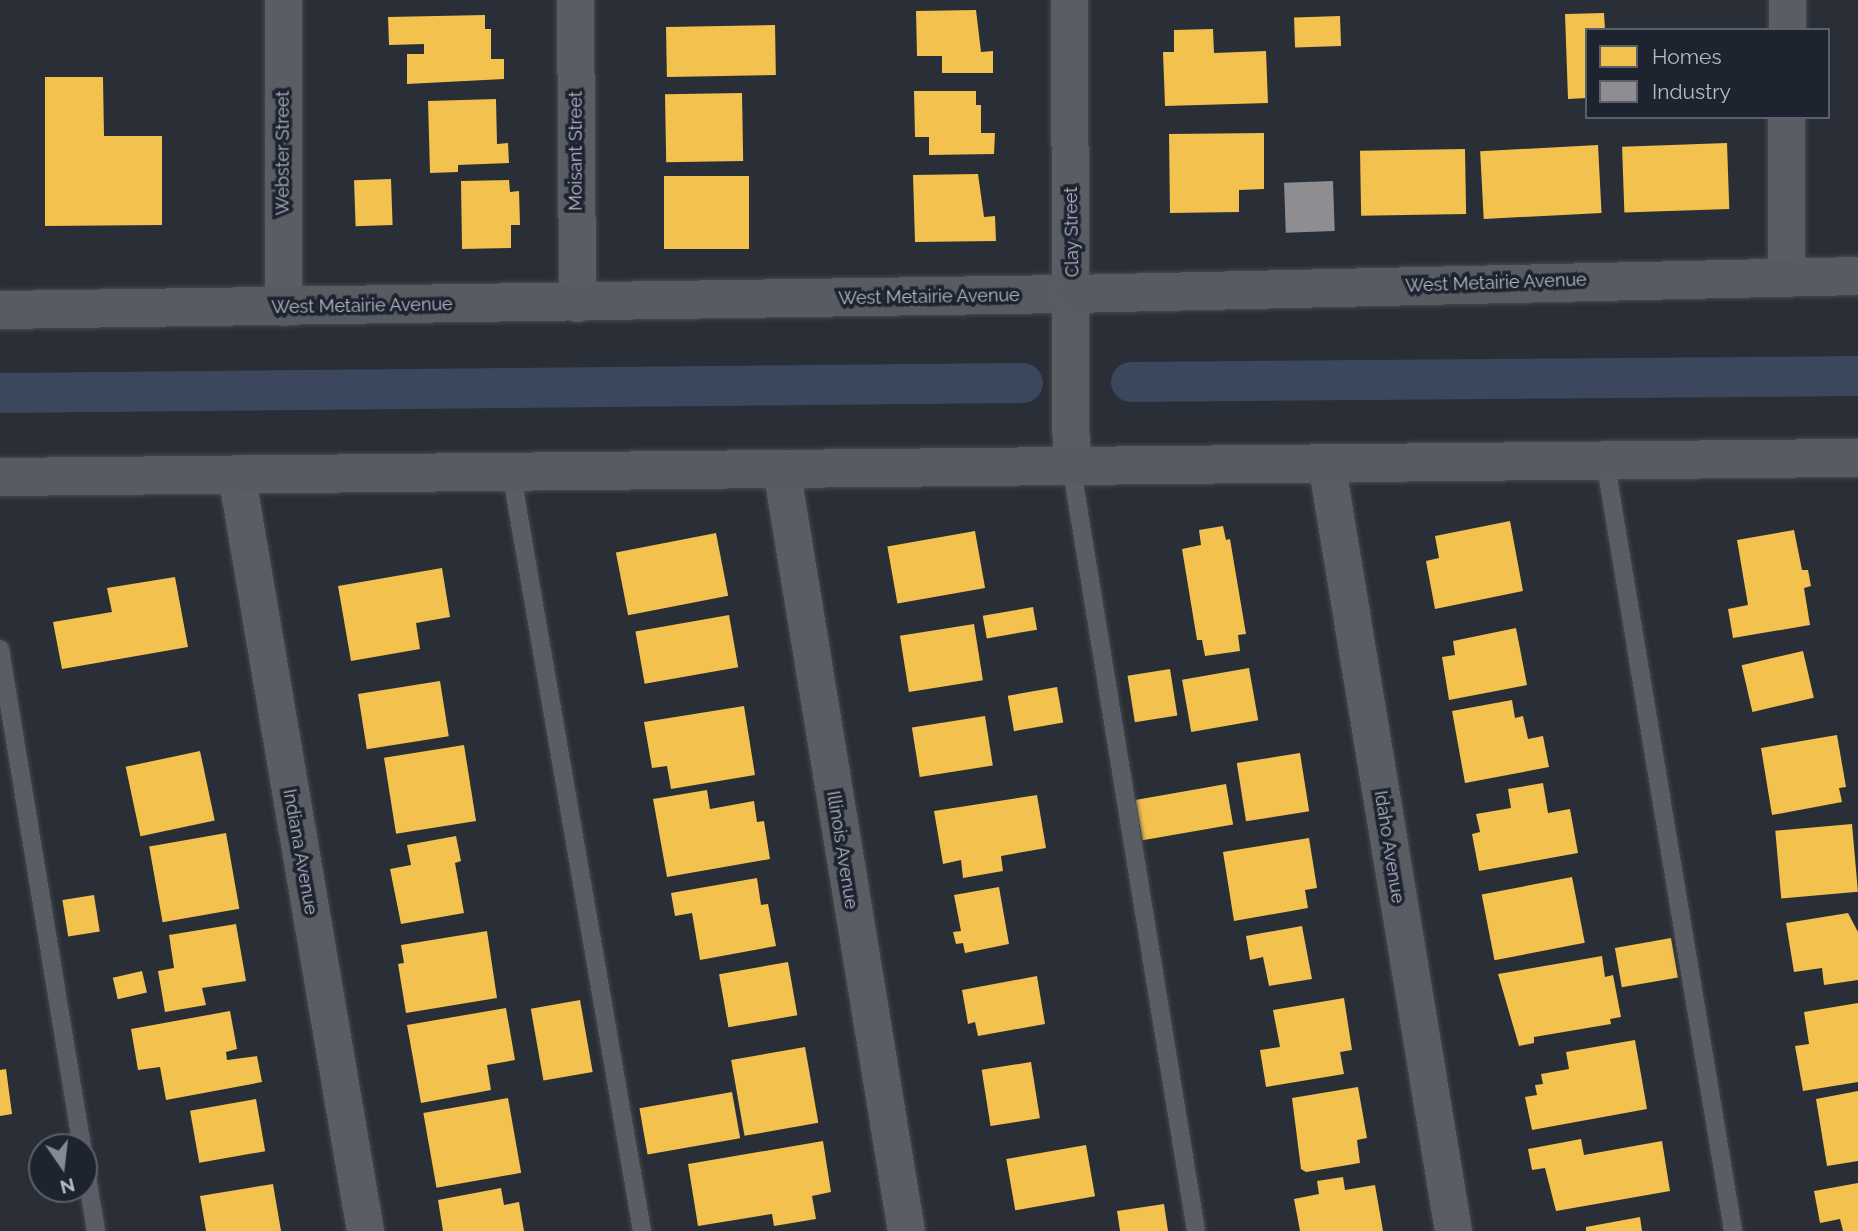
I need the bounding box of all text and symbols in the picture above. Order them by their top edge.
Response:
legend [1585,28,1830,119]
text: Homes [1652,44,1722,69]
text: Industry [1652,79,1731,104]
street label: Webster Street [272,90,294,216]
street label: Moisant Street [565,91,587,211]
street label: Clay Street [1060,186,1084,278]
street label: West Metairie Avenue [1405,269,1587,297]
street label: West Metairie Avenue [838,285,1020,309]
street label: West Metairie Avenue [271,294,453,318]
street label: Indiana Avenue [278,787,322,917]
street label: Illinois Avenue [822,789,862,911]
street label: Idaho Avenue [1369,789,1409,905]
north arrow [28,1133,98,1203]
text: N [58,1174,77,1199]

